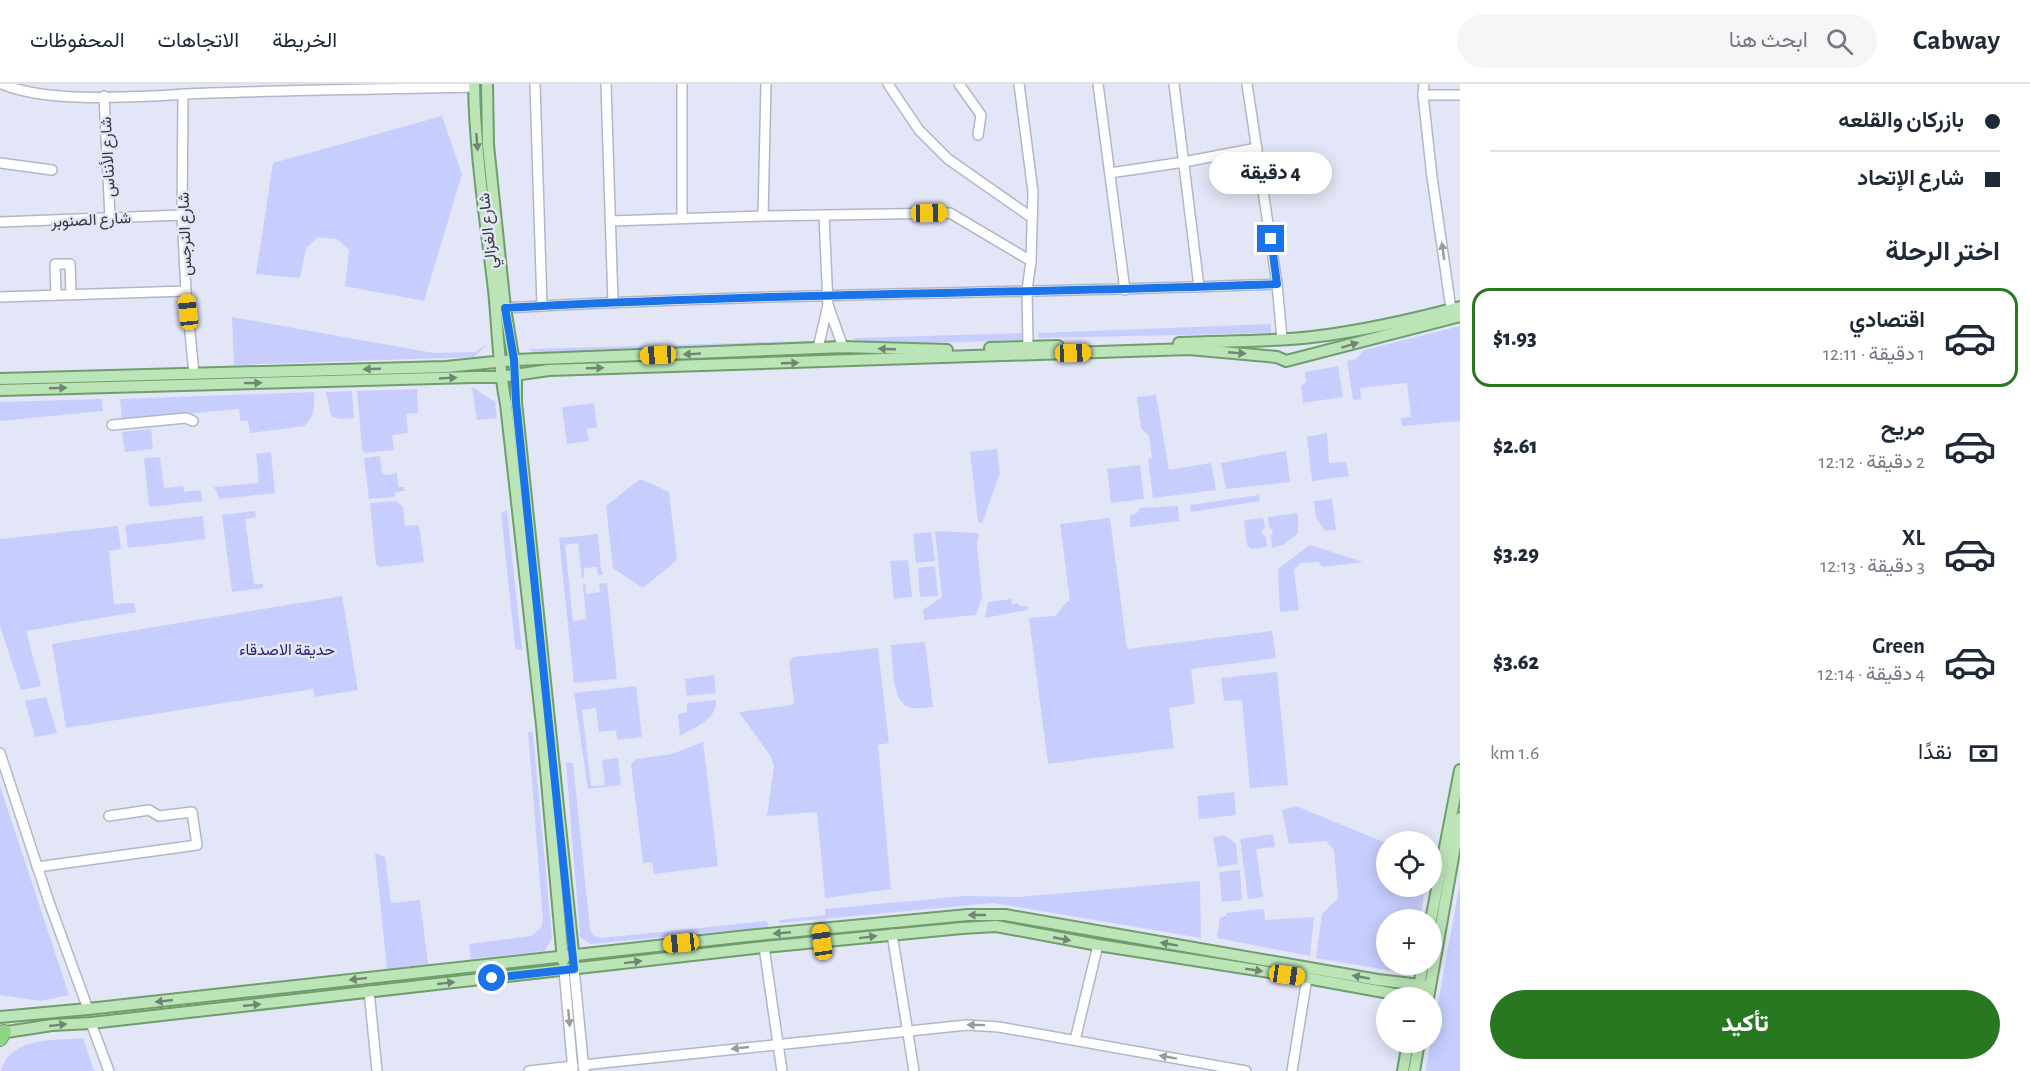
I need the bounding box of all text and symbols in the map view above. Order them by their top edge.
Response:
search box [1457,14,1877,68]
icon: search [1823,25,1856,58]
text: Cabway [1913,27,2000,55]
text: ابحث هنا [1729,29,1808,51]
text: المحفوظات [30,30,125,51]
text: الاتجاهات [158,30,239,51]
text: الخريطة [272,30,337,51]
text: بازركان والقلعه [1838,109,1964,131]
street label: شارع الأنناس [97,116,121,198]
one-way arrow [472,133,482,152]
callout: 4 دقيقة [1210,152,1332,194]
text: 4 دقيقة [1240,163,1301,183]
text: شارع الإتحاد [1857,167,1964,189]
street label: شارع النرجس [176,192,197,276]
street label: شارع الغزالي [476,192,505,270]
car [911,204,947,222]
street label: شارع الصنوبر [50,210,132,233]
route end [1257,225,1284,252]
text: اختر الرحلة [1885,238,2000,265]
one-way arrow [1438,242,1447,261]
car [177,293,199,331]
text: اقتصادي [1849,309,1925,331]
icon: car [1943,311,1997,365]
text: $1.93 [1493,327,1537,349]
one-way arrow [1341,340,1359,349]
car [1055,343,1091,363]
one-way arrow [877,344,896,353]
text: 1 دقيقة · 12:11 [1823,344,1925,364]
car [640,345,676,365]
one-way arrow [1227,348,1246,358]
one-way arrow [683,349,702,358]
one-way arrow [781,358,800,367]
one-way arrow [586,364,605,373]
one-way arrow [363,365,382,374]
one-way arrow [439,374,458,383]
one-way arrow [244,378,263,388]
one-way arrow [49,383,68,392]
text: مريح [1881,417,1925,439]
icon: car [1943,419,1997,473]
text: $2.61 [1493,435,1537,457]
text: 2 دقيقة · 12:12 [1819,452,1925,472]
text: XL [1902,527,1925,549]
icon: car [1943,527,1997,581]
text: $3.29 [1493,543,1539,565]
text: 3 دقيقة · 12:13 [1820,556,1925,576]
text: Green [1872,635,1925,657]
icon: car [1943,635,1997,689]
park label: حديقة الاصدقاء [239,642,335,659]
text: $3.62 [1493,651,1539,673]
text: 4 دقيقة · 12:14 [1818,664,1925,684]
icon: cash [1967,737,2000,770]
text: نقدًا [1918,741,1952,763]
text: 1.6 km [1490,743,1539,763]
map controls [1376,831,1442,1053]
button: locate [1376,831,1442,897]
button: + [1376,909,1442,975]
one-way arrow [967,910,986,920]
car [811,923,833,961]
one-way arrow [773,928,792,938]
car [662,932,700,954]
one-way arrow [859,932,878,942]
one-way arrow [1052,934,1071,943]
one-way arrow [1159,939,1178,948]
one-way arrow [623,957,642,966]
route start [478,964,505,991]
car [1268,964,1306,986]
one-way arrow [1245,965,1264,974]
one-way arrow [1352,973,1371,982]
one-way arrow [349,975,368,984]
one-way arrow [436,978,455,988]
button: − [1376,987,1442,1053]
button: تأكيد [1490,990,2000,1059]
one-way arrow [155,996,174,1006]
one-way arrow [242,1000,261,1009]
one-way arrow [564,1009,573,1028]
one-way arrow [48,1020,67,1030]
one-way arrow [966,1020,985,1030]
one-way arrow [730,1043,749,1053]
one-way arrow [1158,1052,1177,1061]

